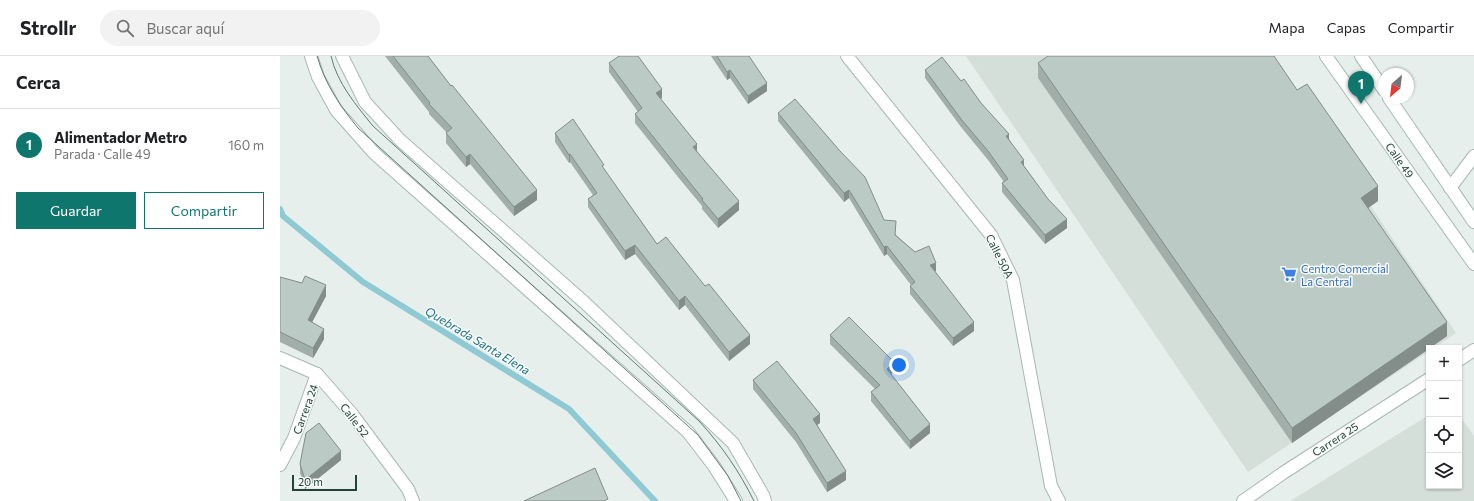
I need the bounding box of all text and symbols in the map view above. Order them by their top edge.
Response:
search box [100,10,380,46]
text: Strollr [20,16,76,39]
icon: search [114,17,136,39]
text: Buscar aquí [146,19,224,37]
text: Mapa [1269,19,1305,36]
text: Capas [1327,19,1366,36]
text: Compartir [1388,19,1454,36]
north arrow [1378,68,1414,104]
pin: 1 [1348,71,1374,104]
text: Cerca [16,72,61,93]
text: Alimentador Metro [54,128,187,146]
text: 1 [26,137,32,153]
text: 160 m [228,137,264,153]
street label: Calle 49 [1383,140,1417,180]
text: Parada · Calle 49 [54,146,151,162]
button: Guardar [16,192,136,229]
button: Compartir [144,192,264,229]
street label: Calle 50A [983,232,1017,281]
place label: Centro Comercial La Central [1301,262,1389,288]
supermarket icon: Centro Comercial La Central [1280,265,1298,283]
water label: Quebrada Santa Elena [423,303,533,377]
map controls [1426,345,1462,489]
button: + [1426,345,1462,381]
your location [889,355,909,375]
button: − [1426,381,1462,417]
street label: Carrera 24 [290,382,320,436]
street label: Calle 52 [338,401,372,439]
button: locate [1426,417,1462,453]
street label: Carrera 25 [1310,419,1360,459]
button: layers [1426,453,1462,489]
scale bar [292,473,357,492]
text: 20 m [298,475,323,488]

